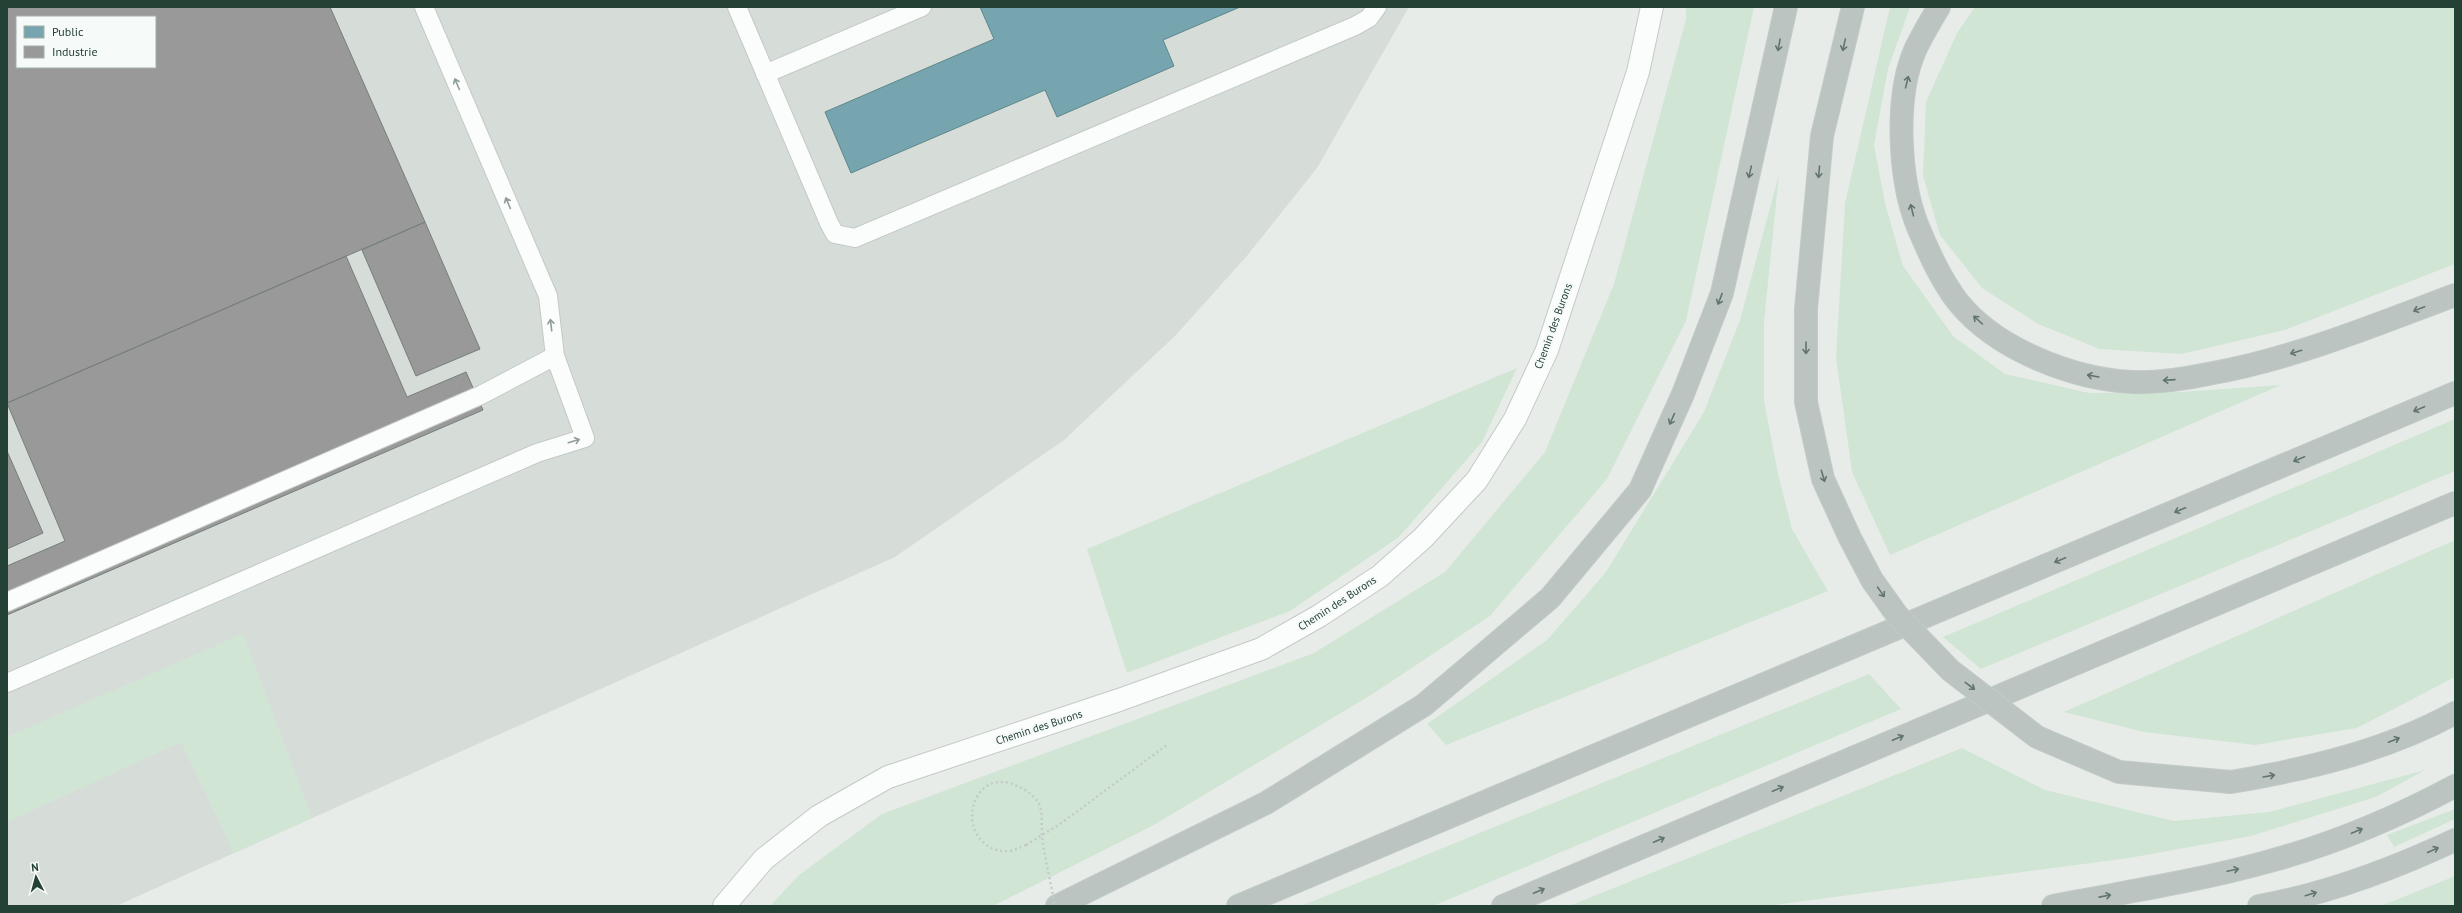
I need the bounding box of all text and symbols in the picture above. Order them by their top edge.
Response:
legend [16,16,156,68]
text: Public [52,24,84,39]
one-way arrow [1774,38,1782,51]
one-way arrow [1839,38,1847,51]
text: Industrie [52,44,98,59]
one-way arrow [1904,76,1911,89]
one-way arrow [452,78,460,90]
one-way arrow [1745,165,1753,178]
one-way arrow [1815,165,1822,178]
one-way arrow [504,198,511,210]
one-way arrow [1908,204,1916,217]
street label: Chemin des Burons [1531,281,1575,371]
one-way arrow [1715,292,1723,304]
one-way arrow [2413,305,2425,313]
one-way arrow [1973,316,1983,325]
one-way arrow [547,319,555,332]
one-way arrow [1802,341,1810,354]
one-way arrow [2290,349,2303,356]
one-way arrow [2087,372,2100,380]
one-way arrow [2163,376,2176,383]
one-way arrow [2414,405,2426,413]
one-way arrow [1668,413,1675,425]
one-way arrow [567,437,580,444]
one-way arrow [2294,456,2306,463]
one-way arrow [1820,469,1827,482]
one-way arrow [2174,507,2186,514]
one-way arrow [2054,557,2066,565]
street label: Chemin des Burons [1295,572,1379,633]
one-way arrow [1877,587,1885,598]
one-way arrow [1965,682,1976,690]
street label: Chemin des Burons [994,706,1085,748]
one-way arrow [1892,734,1904,742]
one-way arrow [2387,735,2399,743]
one-way arrow [2262,772,2275,780]
one-way arrow [1772,785,1784,792]
one-way arrow [2350,827,2362,834]
one-way arrow [1652,836,1664,843]
one-way arrow [2427,846,2439,853]
north arrow [16,857,56,897]
text: N [31,860,39,874]
one-way arrow [2226,865,2239,873]
one-way arrow [1533,887,1545,894]
one-way arrow [2304,890,2317,897]
one-way arrow [2099,892,2112,900]

